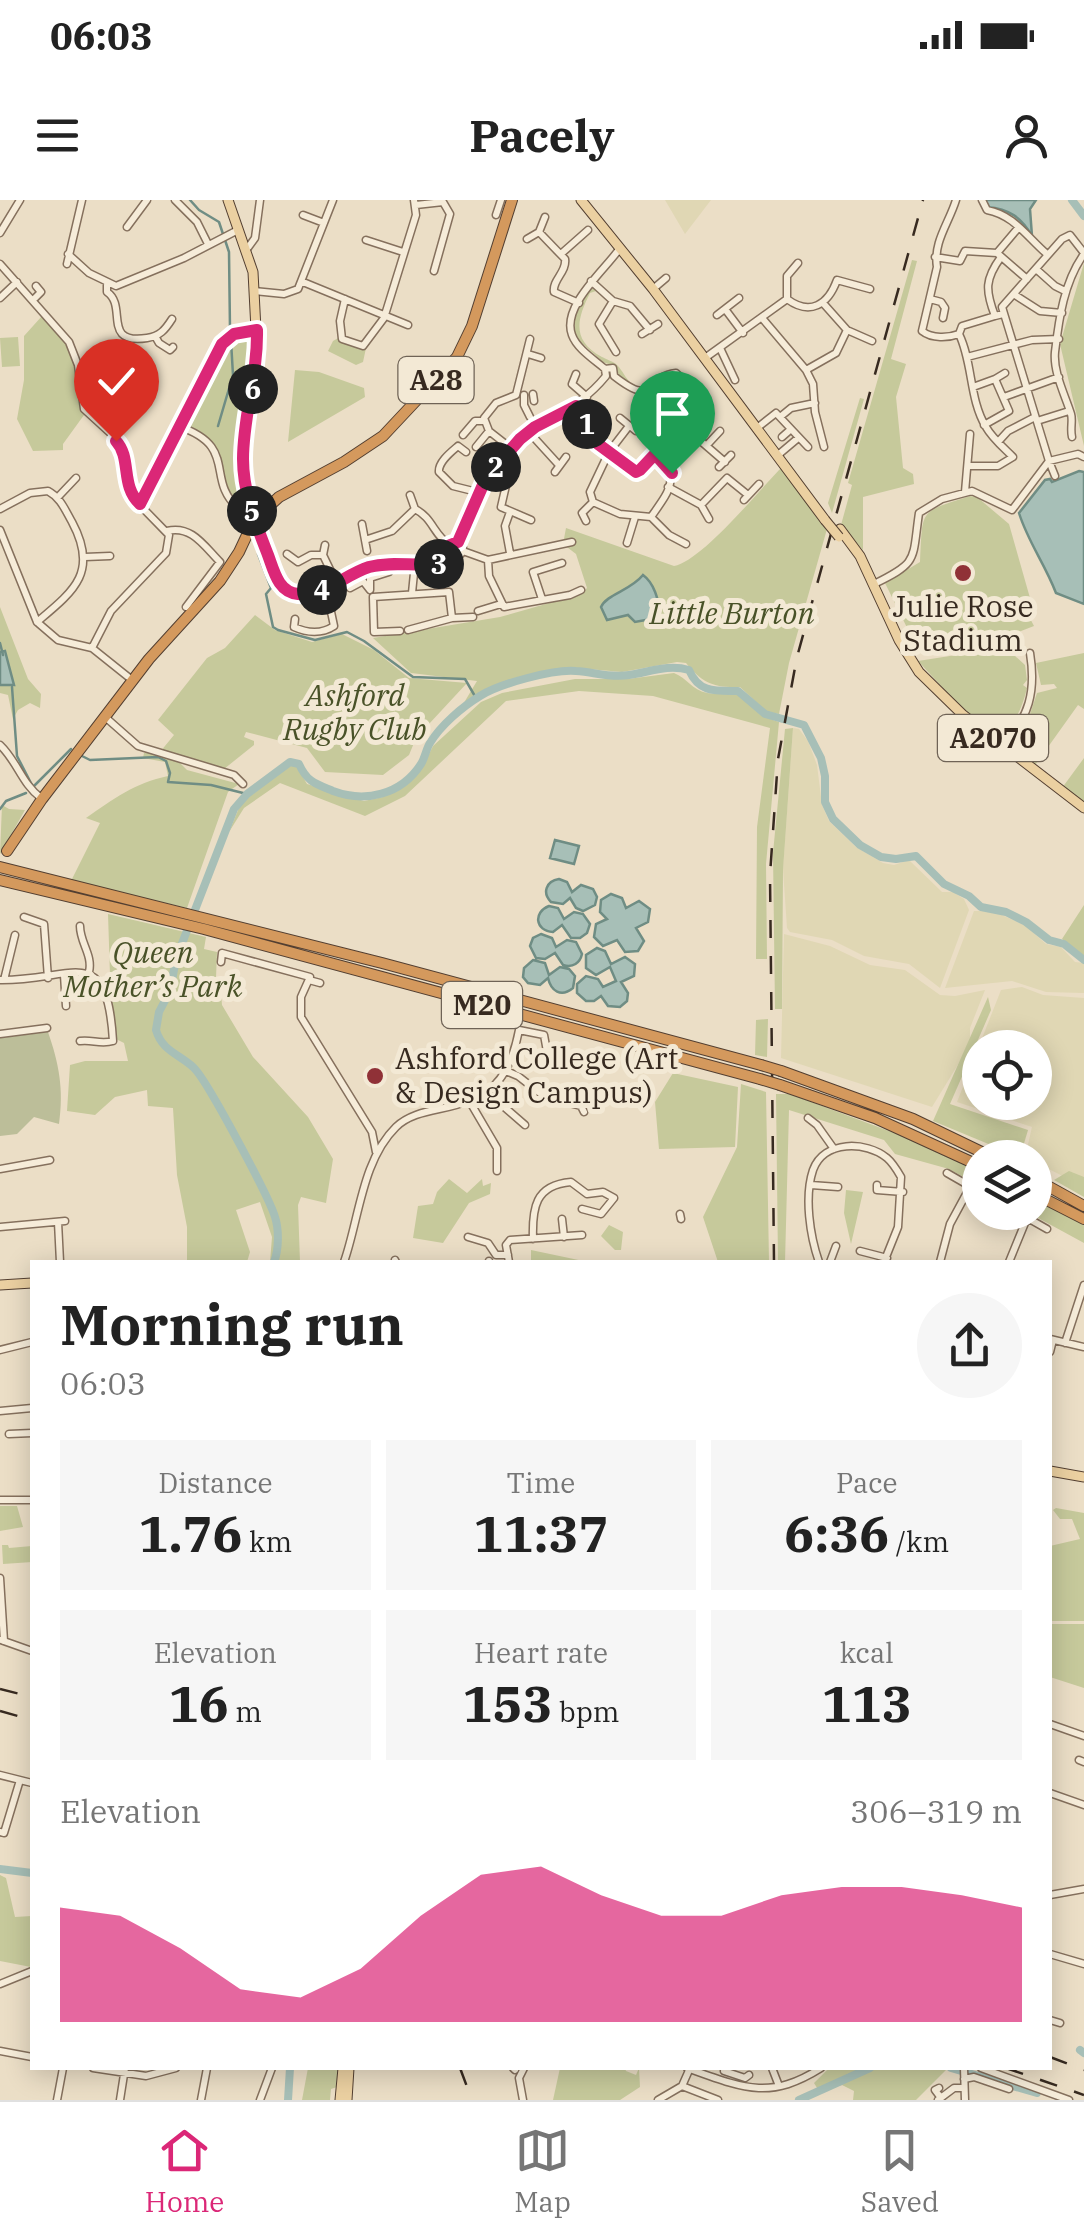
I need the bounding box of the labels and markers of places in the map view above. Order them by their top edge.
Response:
pin [74,339,159,442]
pin: 6 [228,364,278,414]
pin [630,371,715,474]
pin: 1 [562,399,612,449]
pin: 2 [471,442,521,492]
pin: 5 [227,486,277,536]
pin: 3 [414,539,464,589]
marker: Julie Rose Stadium [952,562,974,584]
pin: 4 [297,565,347,615]
place label: Julie Rose Stadium [893,586,1033,659]
place label: Ashford College (Art & Design Campus) [395,1038,678,1111]
marker: Ashford College (Art & Design Campus) [364,1065,386,1087]

